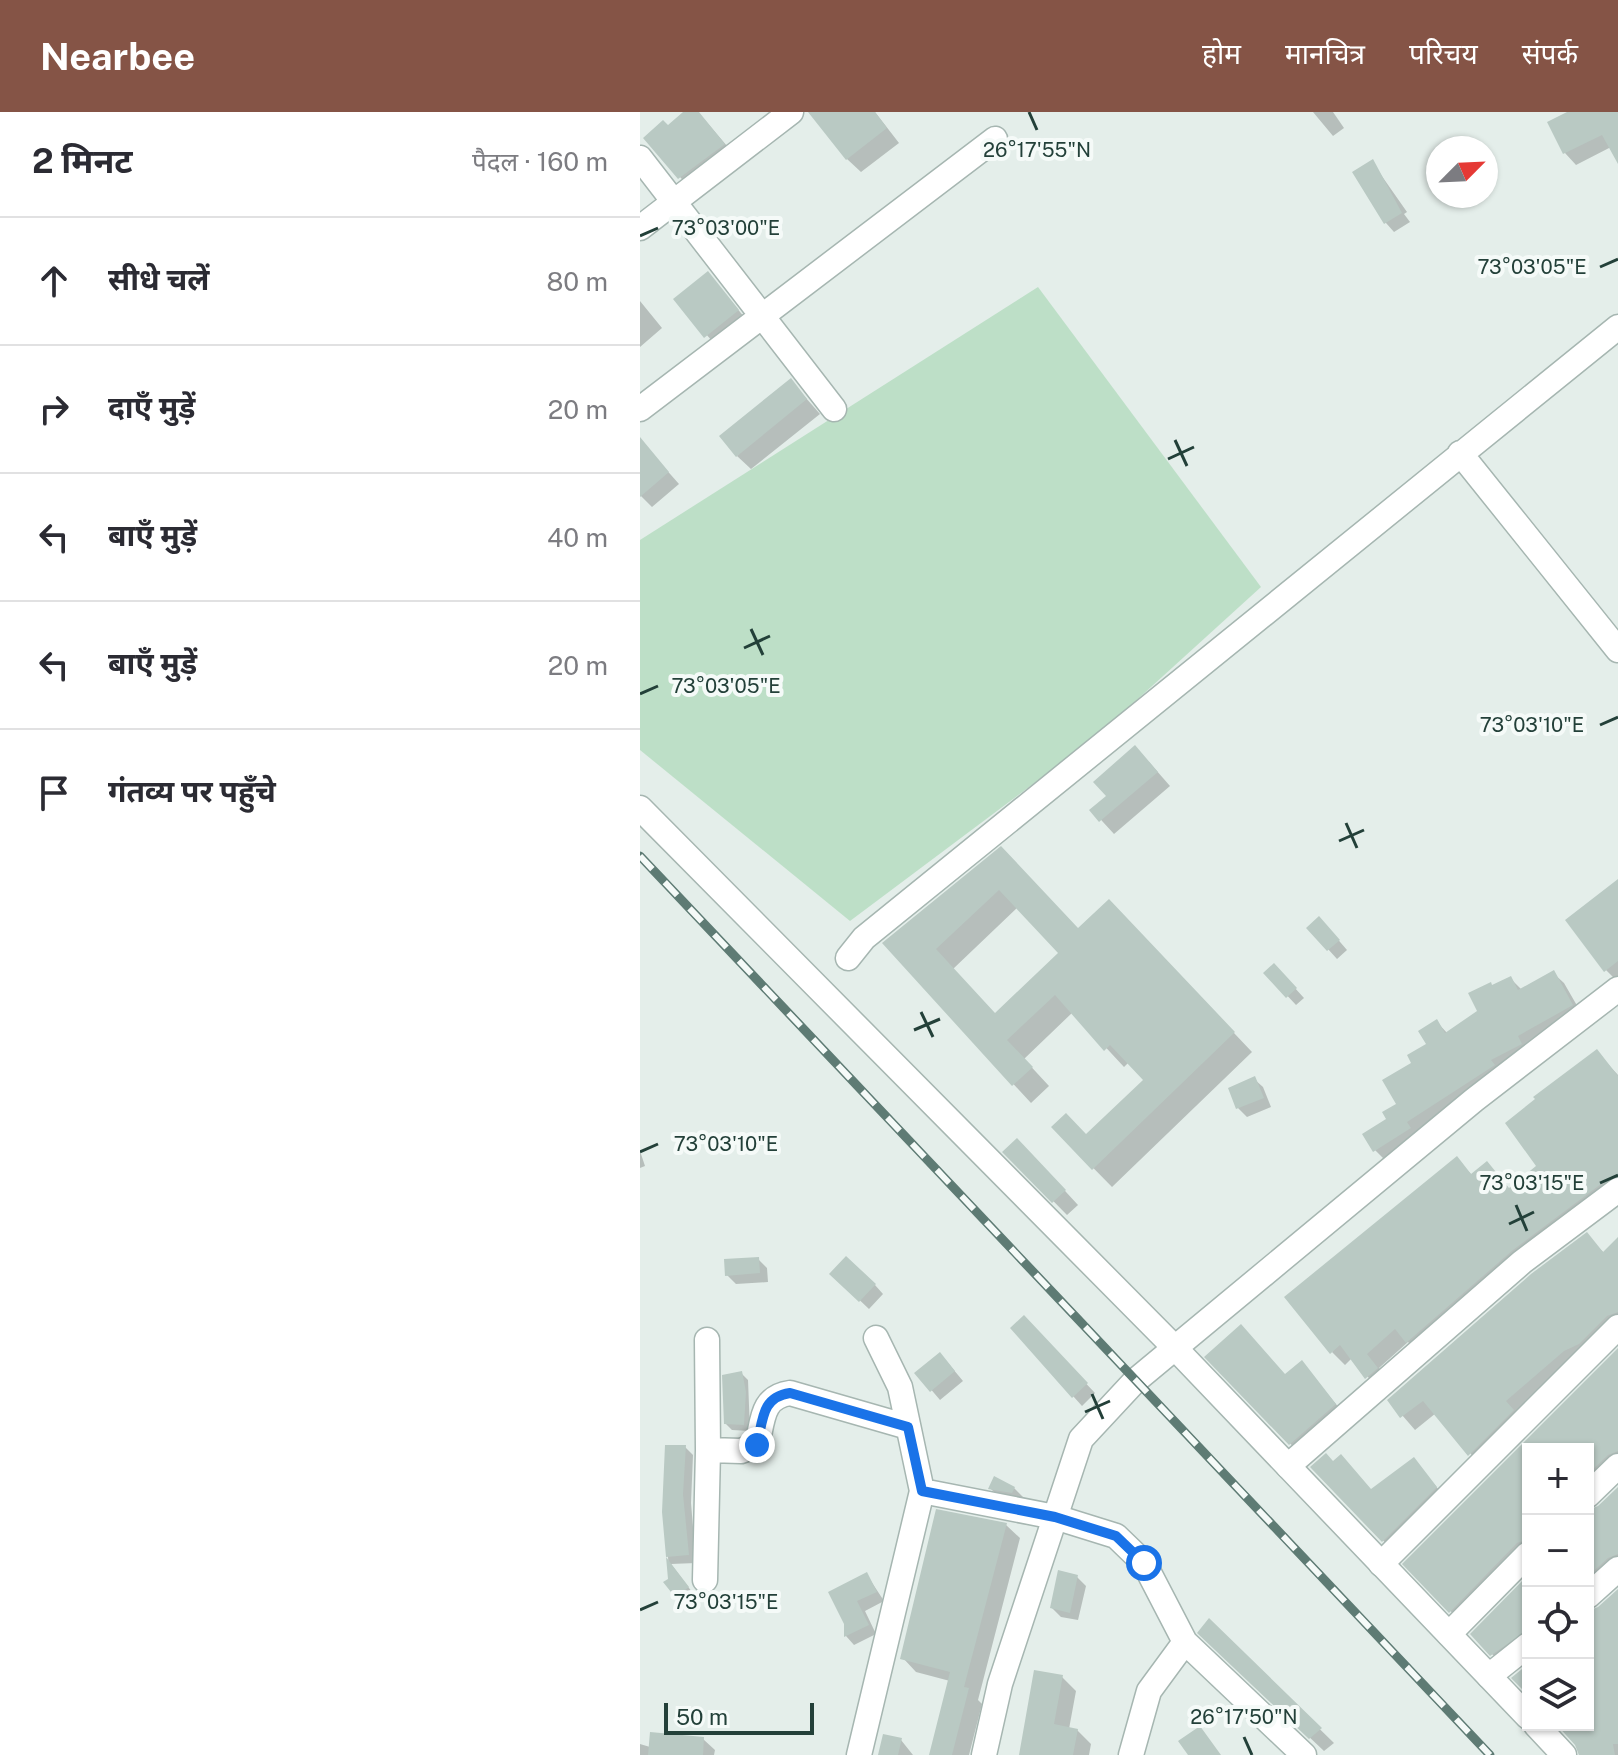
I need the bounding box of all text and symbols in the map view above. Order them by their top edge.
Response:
text: Nearbee [40,34,195,79]
text: होम [1202,37,1241,70]
text: मानचित्र [1285,37,1365,70]
text: परिचय [1409,37,1478,70]
text: संपर्क [1522,37,1578,70]
north arrow [1426,136,1498,208]
text: 26°17'55"N [983,138,1091,162]
text: 2 मिनट [32,141,133,181]
text: पैदल · 160 m [472,146,608,177]
text: 73°03'00"E [672,216,780,240]
text: 73°03'05"E [1477,255,1587,279]
icon: ahead [32,259,76,303]
text: सीधे चलें [108,261,209,297]
text: 80 m [547,266,608,297]
icon: right [32,387,76,431]
text: दाएँ मुड़ें [108,389,195,425]
text: 20 m [548,394,608,425]
icon: left [32,515,76,559]
text: बाएँ मुड़ें [108,517,197,553]
text: 40 m [547,522,608,553]
icon: left [32,643,76,687]
text: बाएँ मुड़ें [108,645,197,681]
text: 20 m [548,650,608,681]
text: 73°03'05"E [671,674,781,698]
text: 73°03'10"E [1480,713,1584,737]
icon: arrive [32,771,76,815]
text: गंतव्य पर पहुँचे [108,773,276,809]
text: 73°03'10"E [674,1132,778,1156]
text: 73°03'15"E [1479,1171,1585,1195]
route end [739,1427,775,1463]
map controls [1522,1443,1594,1731]
button: + [1522,1443,1594,1515]
button: − [1522,1515,1594,1587]
route start [1126,1545,1162,1581]
button: locate [1522,1587,1594,1659]
text: 73°03'15"E [673,1590,779,1614]
button: layers [1522,1659,1594,1731]
scale bar [664,1699,814,1735]
text: 50 m [676,1704,728,1730]
text: 26°17'50"N [1190,1705,1298,1729]

